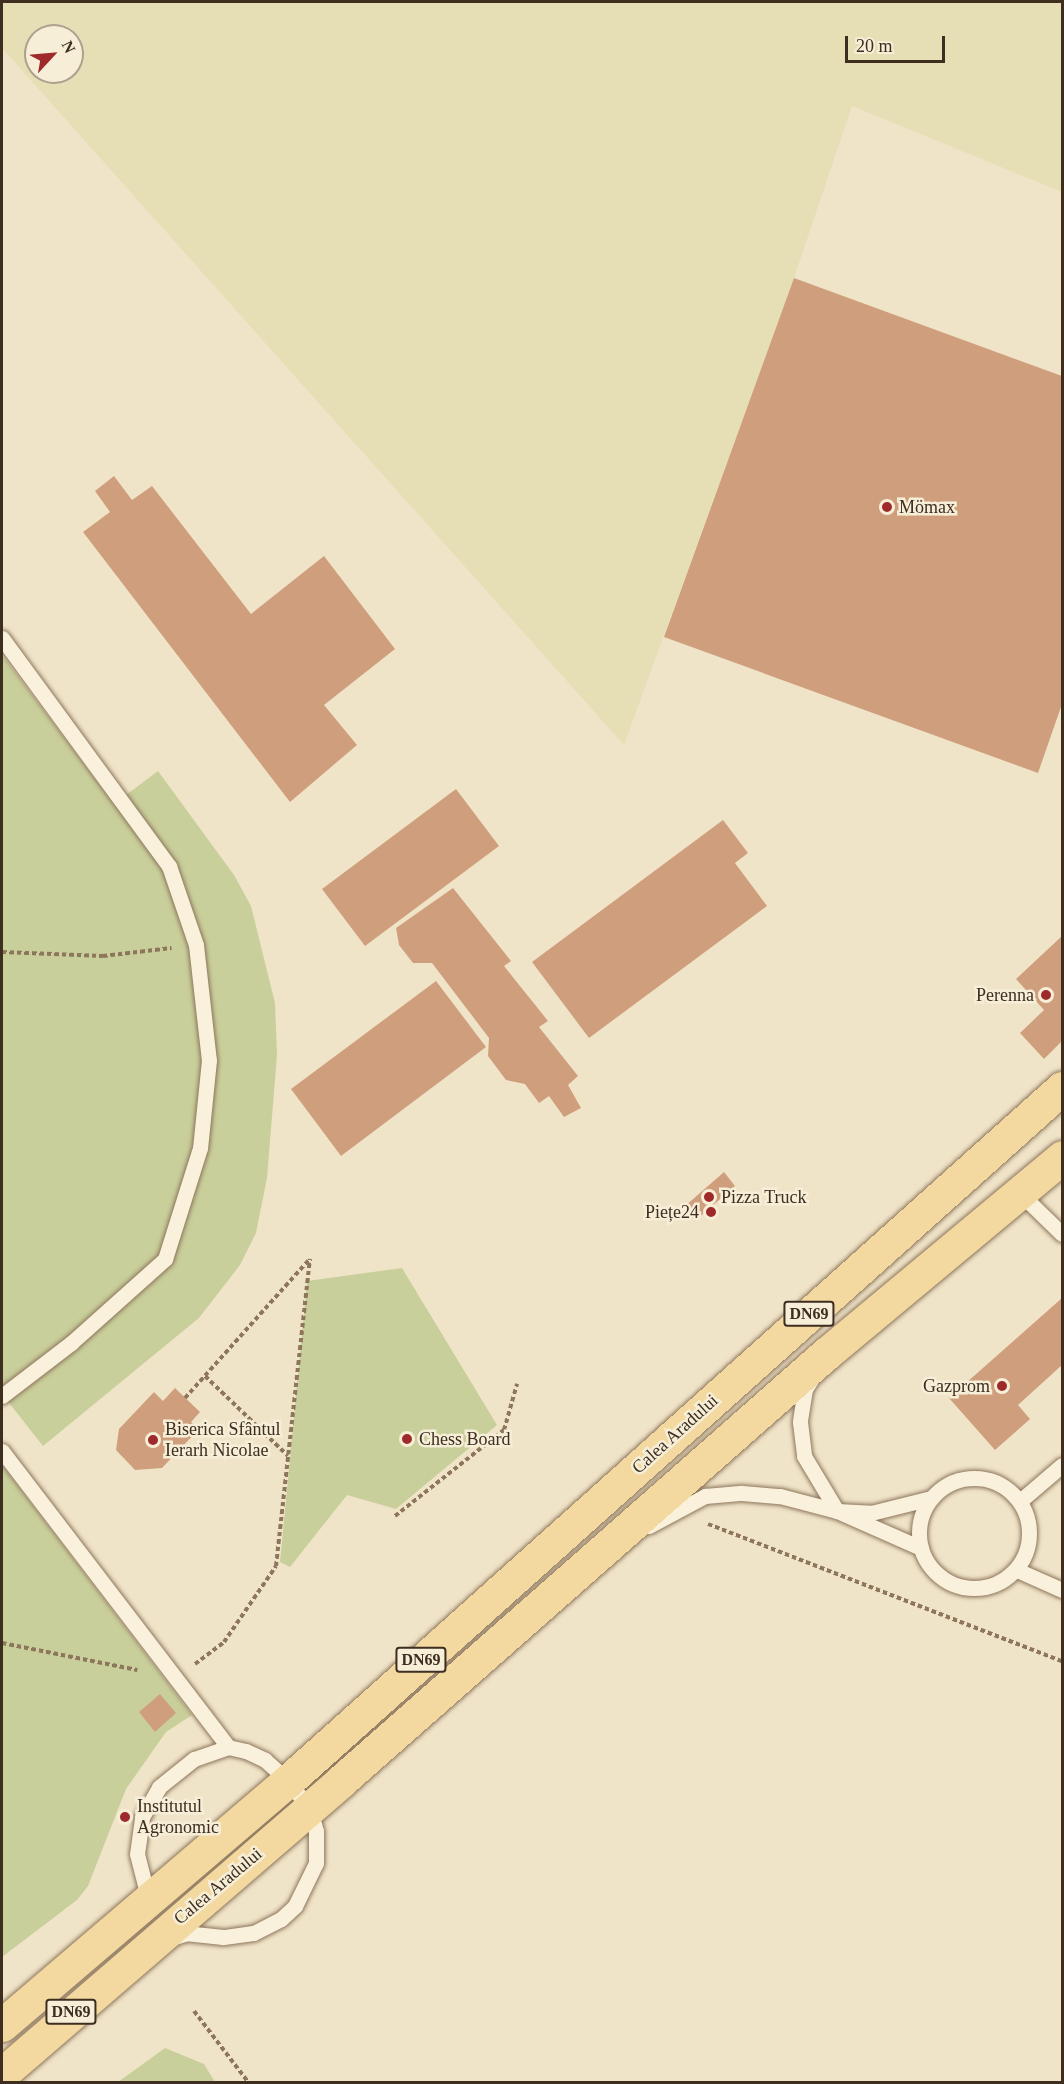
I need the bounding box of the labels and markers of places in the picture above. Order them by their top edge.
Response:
place label: Mömax [899,496,955,518]
marker: Mömax [880,500,894,514]
place label: Perenna [976,984,1034,1006]
marker: Perenna [1039,988,1053,1002]
place label: Pizza Truck [721,1186,807,1208]
marker: Pizza Truck [702,1190,716,1204]
place label: Piețe24 [645,1201,699,1223]
marker: Piețe24 [704,1205,718,1219]
place label: Gazprom [923,1375,990,1397]
marker: Gazprom [995,1379,1009,1393]
place label: Biserica Sfântul Ierarh Nicolae [165,1419,280,1462]
place label: Chess Board [419,1428,510,1450]
marker: Chess Board [400,1432,414,1446]
marker: Biserica Sfântul Ierarh Nicolae [146,1433,160,1447]
place label: Institutul Agronomic [137,1796,219,1838]
marker: Institutul Agronomic [118,1810,132,1824]

